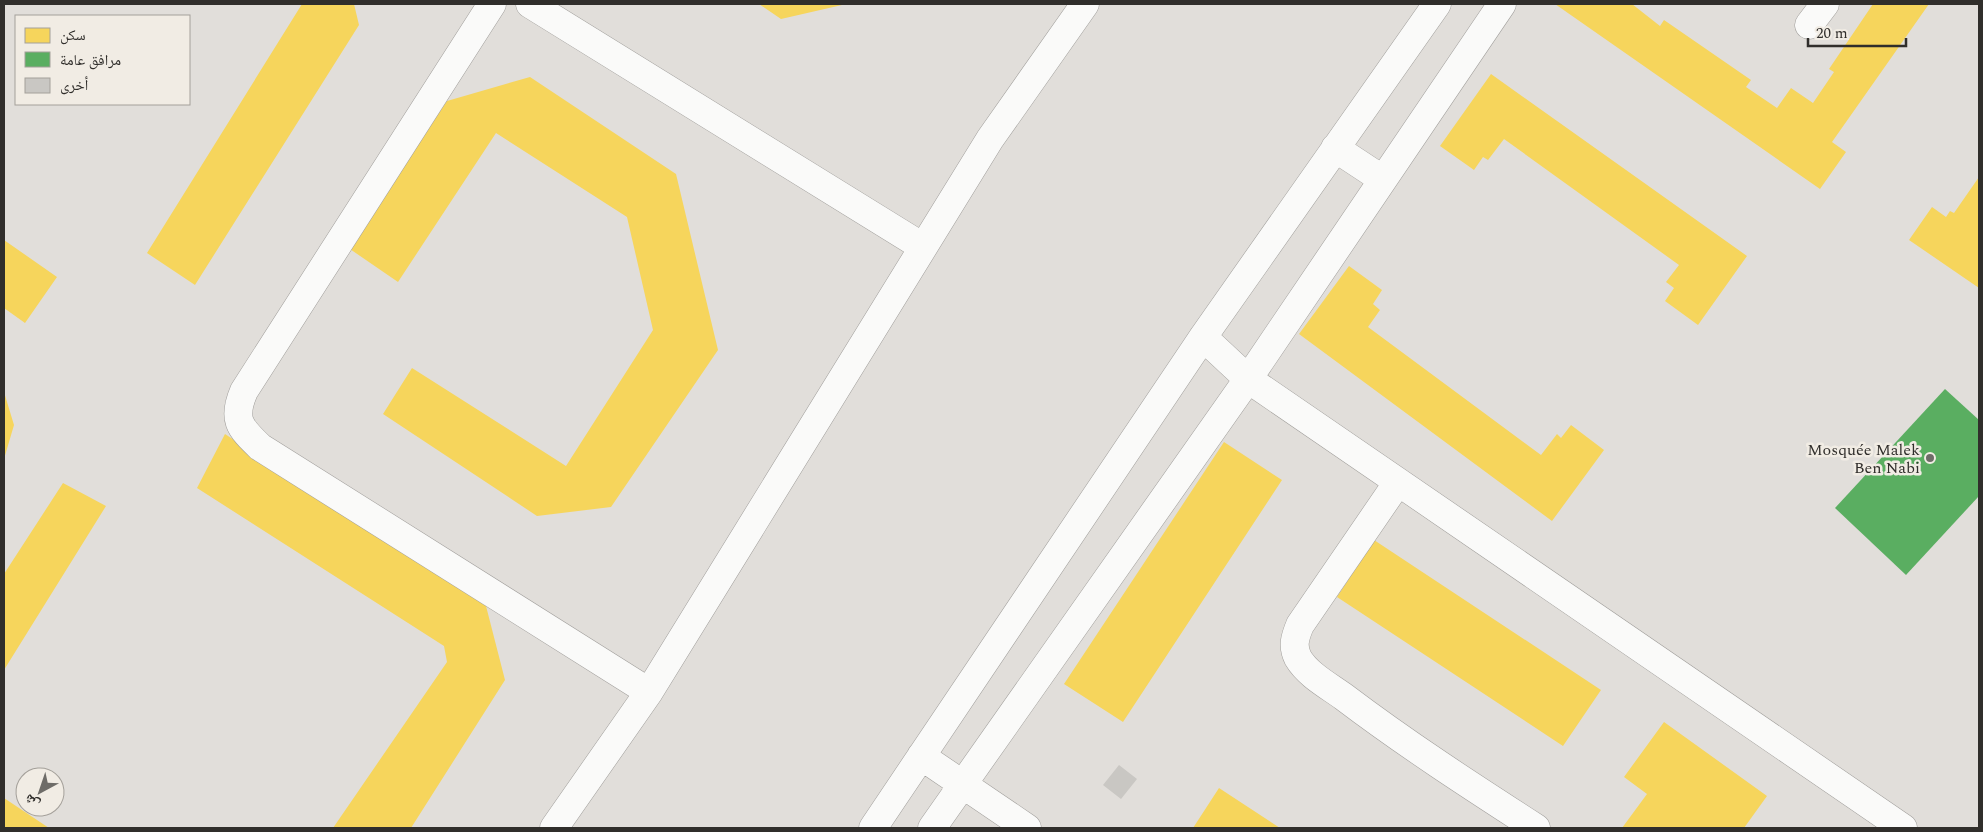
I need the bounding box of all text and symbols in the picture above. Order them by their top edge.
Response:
legend [15,15,190,105]
scale bar [1808,15,1906,47]
text: 20 m [1816,22,1848,45]
text: سكن [60,24,86,47]
text: مرافق عامة [60,49,121,72]
text: أخرى [60,74,89,97]
place label: Mosquée Malek Ben Nabi [1807,438,1920,480]
marker: Mosquée Malek Ben Nabi [1924,452,1936,464]
north arrow [15,767,65,817]
text: ش [19,789,44,814]

